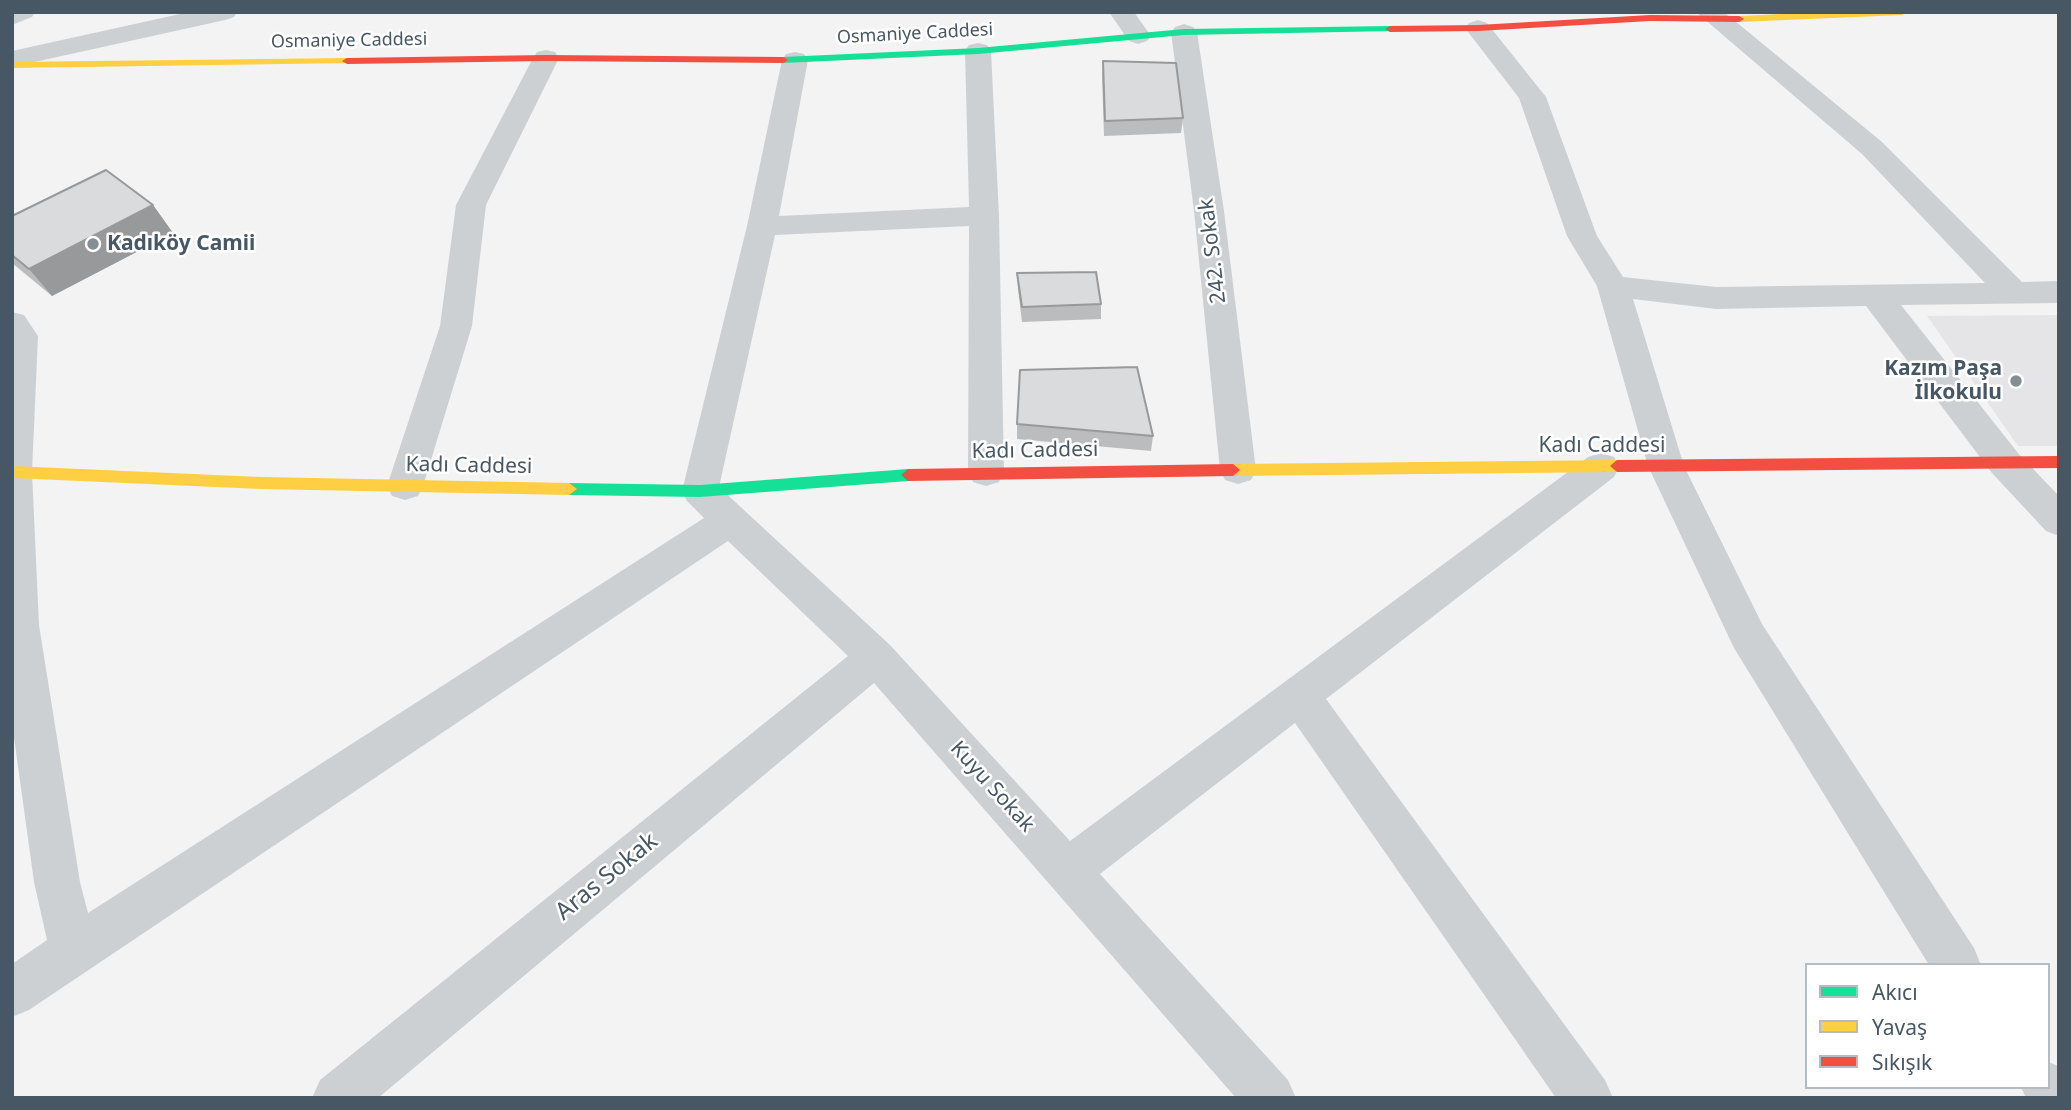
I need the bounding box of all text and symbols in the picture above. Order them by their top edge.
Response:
street label: Osmaniye Caddesi [836,19,994,49]
street label: Osmaniye Caddesi [271,29,427,53]
street label: 242. Sokak [1194,197,1232,305]
place label: Kadıköy Camii [107,231,255,257]
marker: Kadıköy Camii [85,236,101,252]
place label: Kazım Paşa İlkokulu [1884,356,2002,406]
marker: Kazım Paşa İlkokulu [2008,373,2024,389]
street label: Kadı Caddesi [1539,433,1665,459]
street label: Kadı Caddesi [971,437,1099,465]
street label: Kadı Caddesi [405,452,533,480]
street label: Kuyu Sokak [945,736,1039,838]
street label: Aras Sokak [550,827,664,927]
legend [1805,963,2050,1089]
text: Akıcı [1872,978,1918,1006]
text: Yavaş [1872,1013,1927,1041]
text: Sıkışık [1872,1048,1932,1076]

